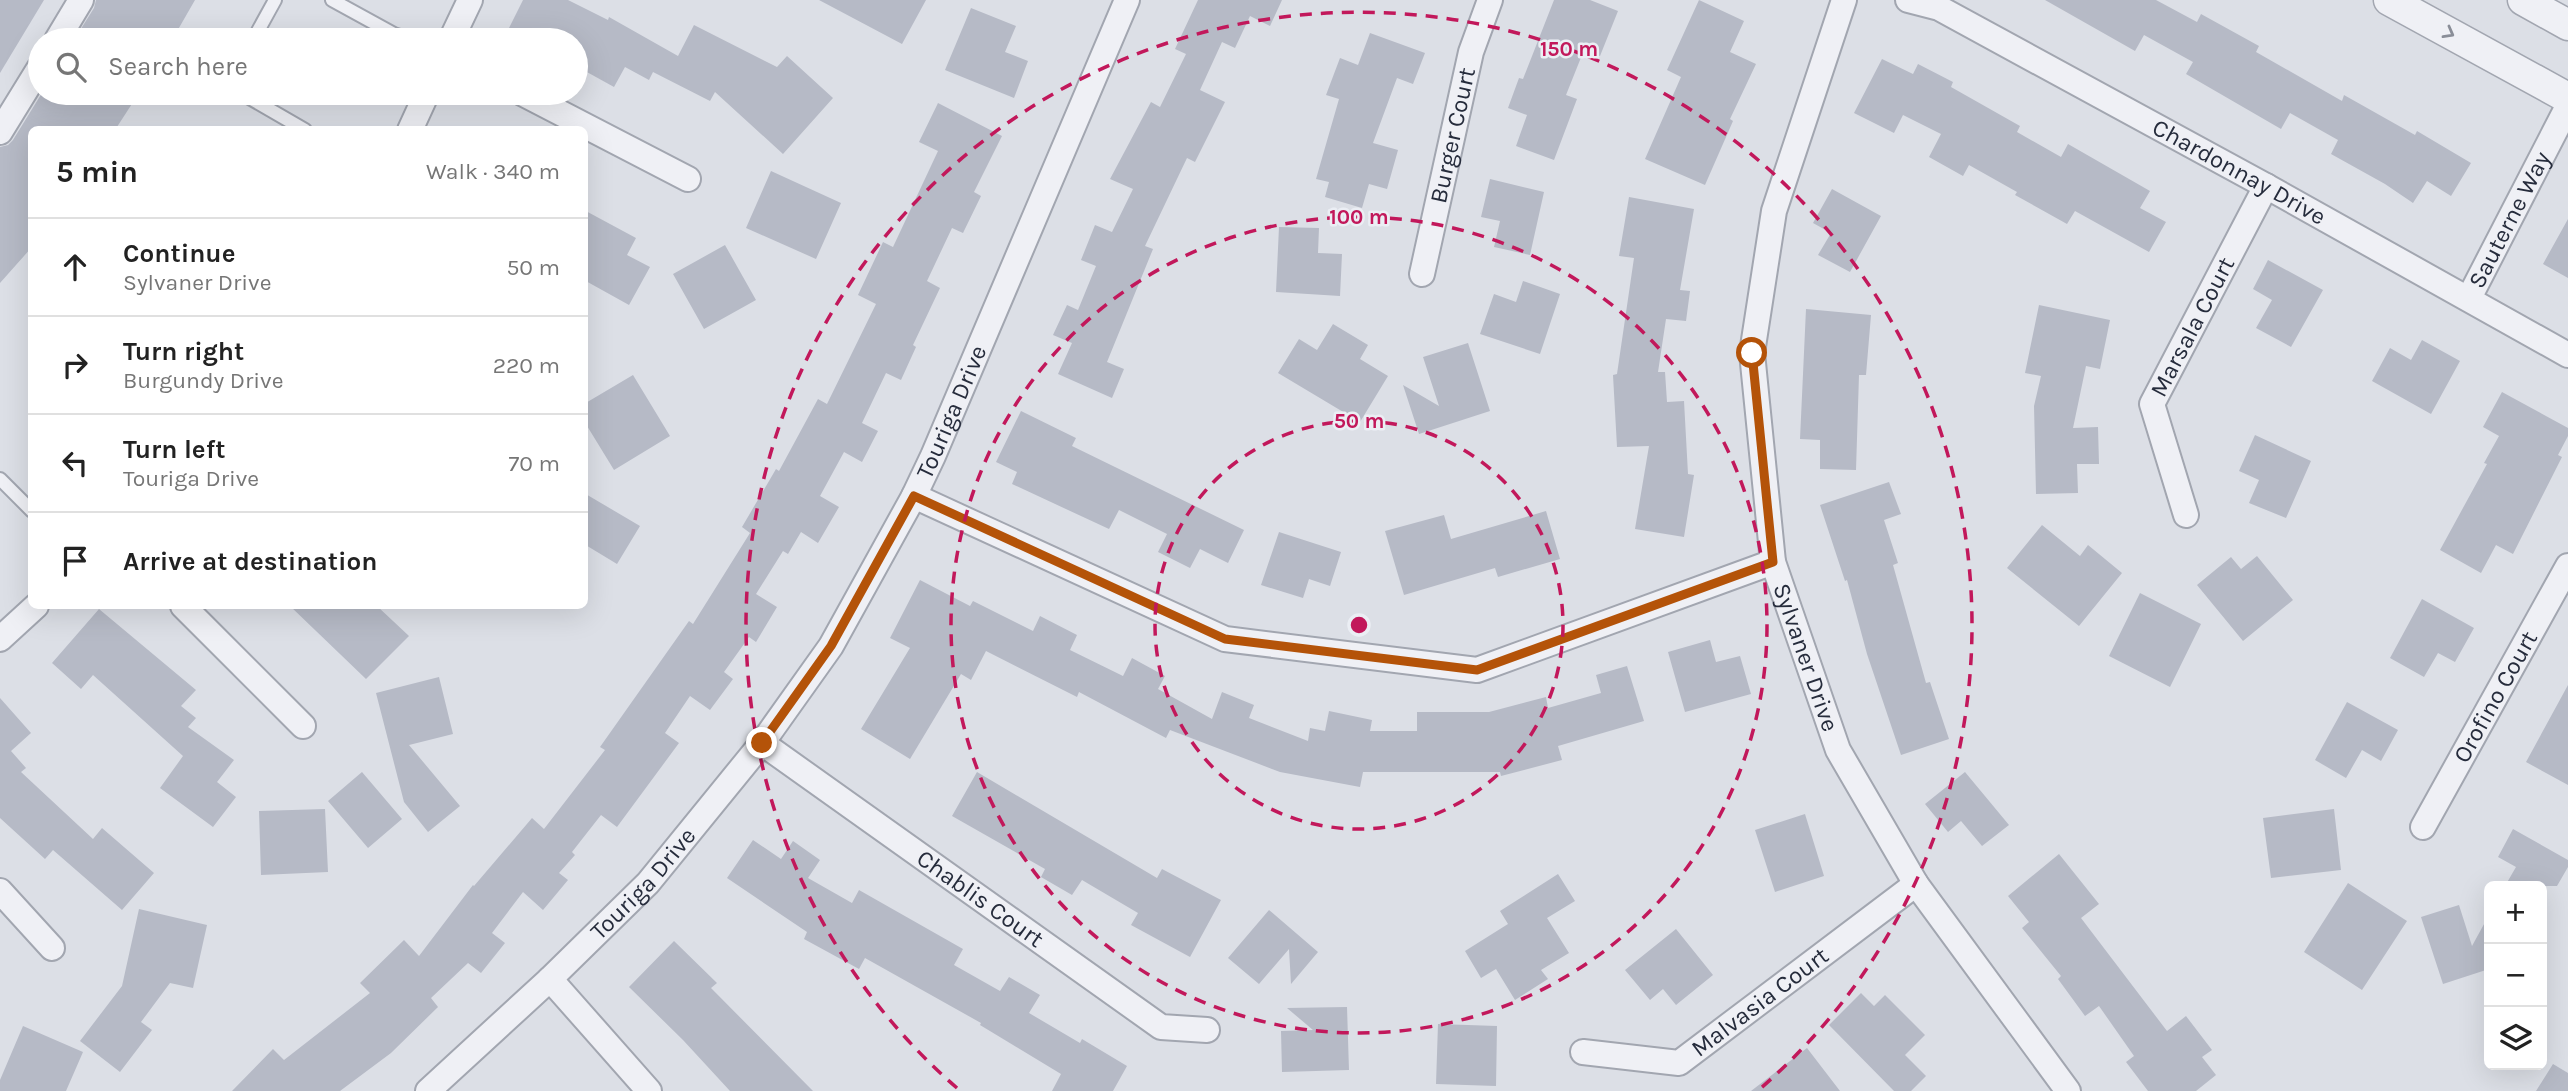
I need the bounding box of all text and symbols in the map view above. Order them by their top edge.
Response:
one-way arrow [2442,25,2455,38]
search box [28,28,588,105]
text: 150 m [1540,37,1598,61]
icon: search [52,48,90,86]
text: Search here [108,51,248,82]
street label: Burger Court [1424,65,1481,206]
street label: Chardonnay Drive [2148,113,2331,231]
street label: Sauterne Way [2463,147,2556,293]
text: 5 min [56,154,138,190]
text: Walk · 340 m [426,158,560,185]
text: 100 m [1329,205,1389,229]
text: Continue [123,238,235,269]
icon: ahead [56,248,94,286]
street label: Marsala Court [2144,252,2240,402]
text: 50 m [506,254,560,281]
text: Sylvaner Drive [123,269,271,296]
text: Turn right [123,336,244,367]
route start [1736,337,1767,368]
street label: Touriga Drive [910,341,992,483]
icon: right [56,346,94,384]
text: 220 m [493,352,560,379]
text: Burgundy Drive [123,367,283,394]
text: 50 m [1334,409,1384,433]
text: Turn left [123,434,225,465]
icon: left [56,444,94,482]
text: 70 m [509,450,560,477]
text: Touriga Drive [123,465,259,492]
icon: arrive [56,542,94,580]
text: Arrive at destination [123,546,377,577]
street label: Sylvaner Drive [1767,580,1845,735]
centre of rings [1347,613,1371,637]
street label: Orofino Court [2448,626,2543,767]
route end [746,727,777,758]
street label: Touriga Drive [585,822,701,945]
street label: Chablis Court [912,844,1049,953]
map controls [2484,881,2547,1070]
button: + [2484,881,2547,944]
street label: Malvasia Court [1686,941,1834,1063]
button: − [2484,944,2547,1007]
button: layers [2484,1007,2547,1070]

